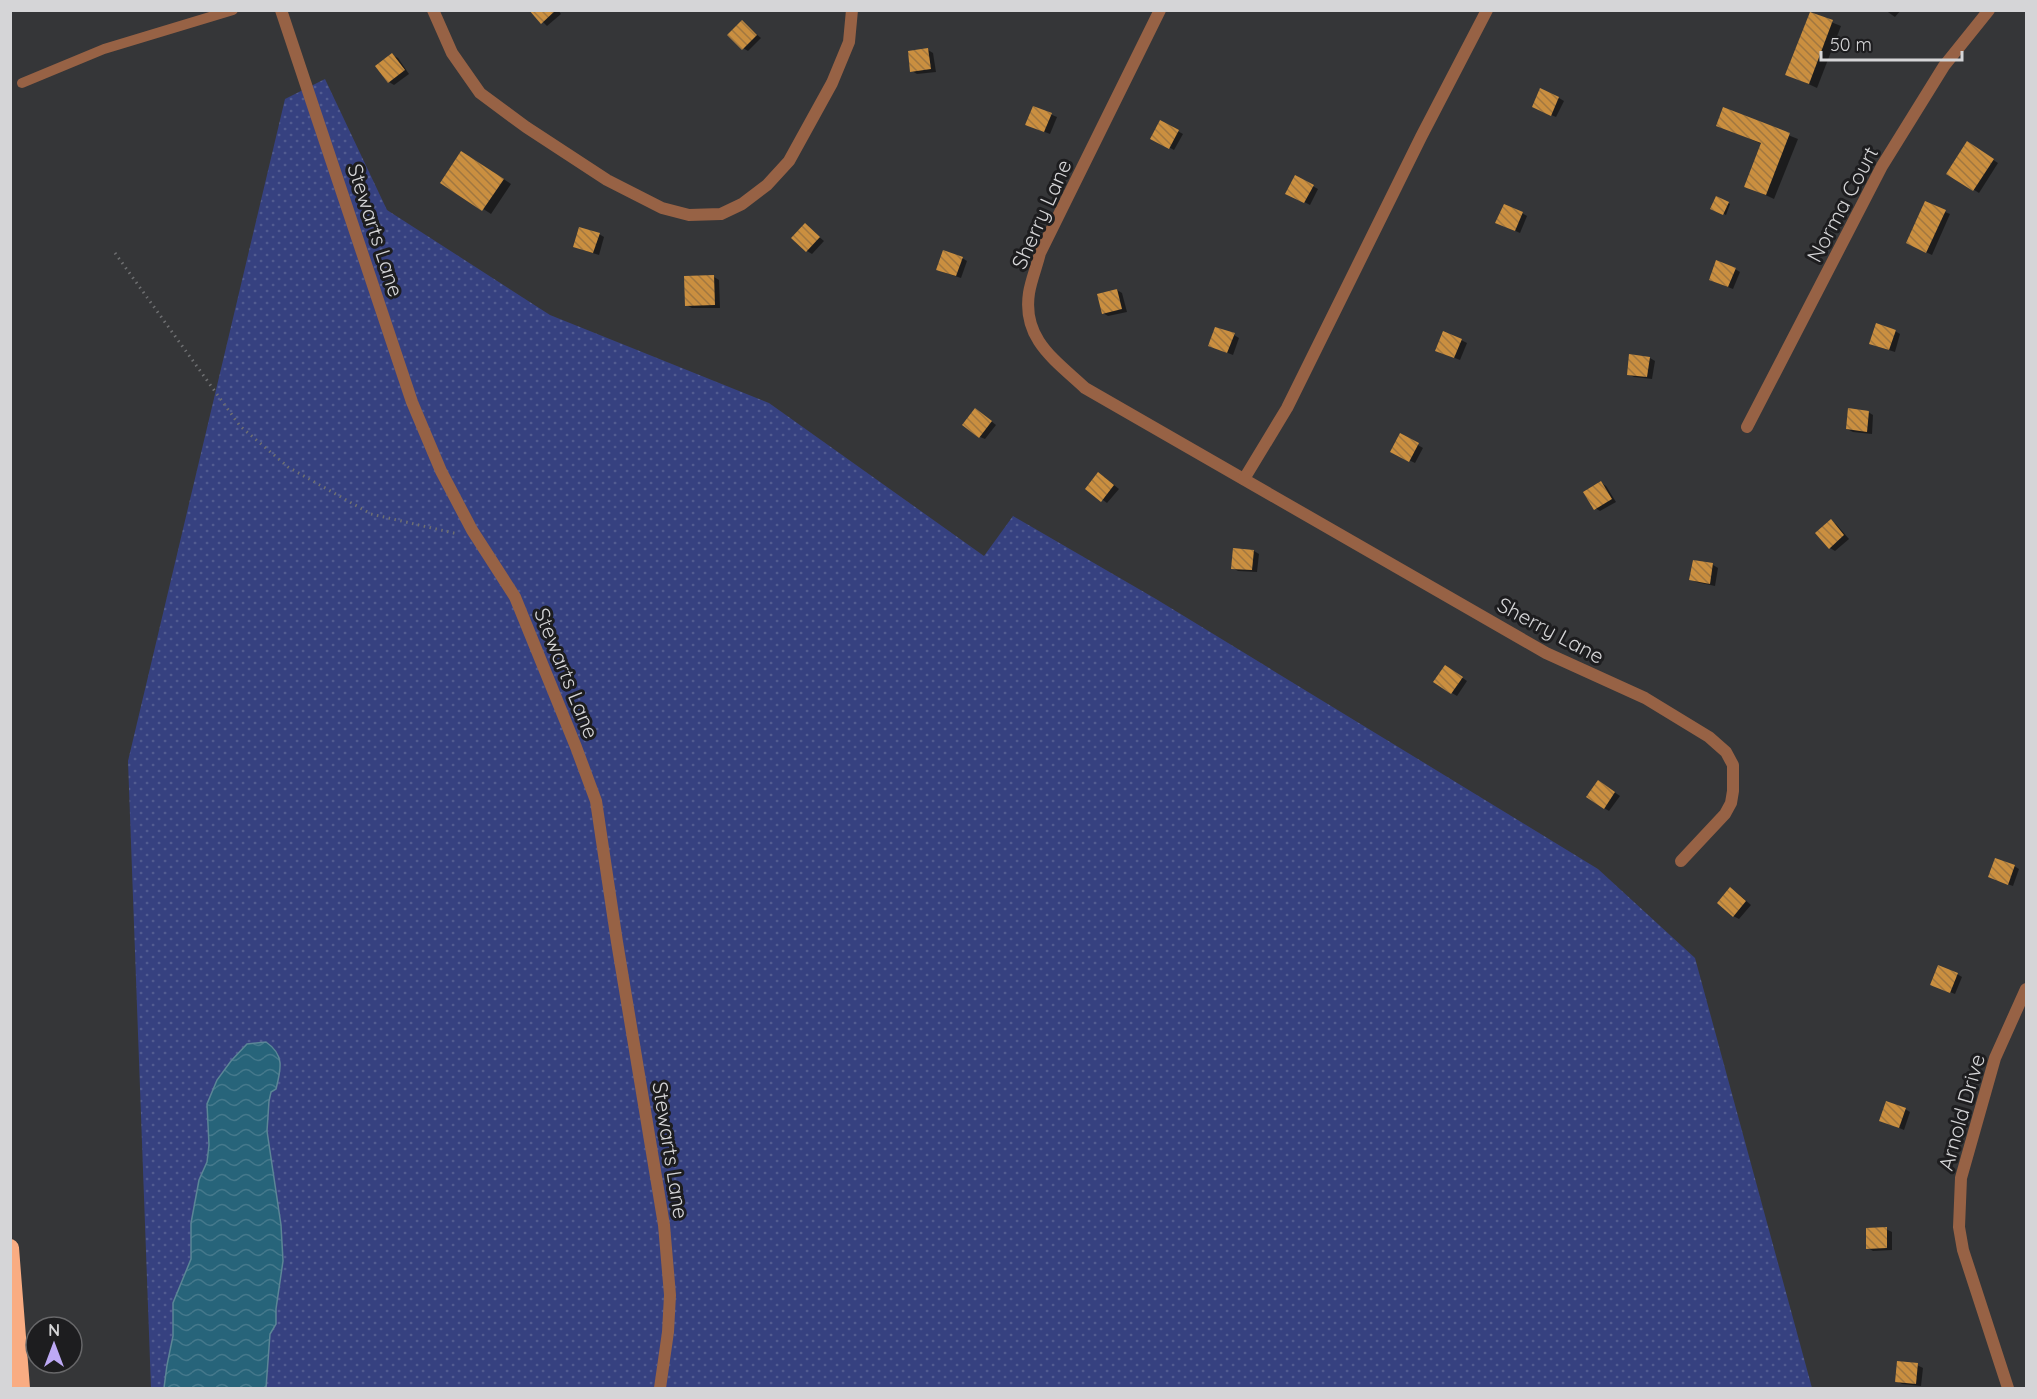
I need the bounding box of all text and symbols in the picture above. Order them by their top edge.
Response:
scale bar [1821,24,1962,62]
text: 50 m [1830,33,1872,56]
street label: Norma Court [1801,142,1883,266]
street label: Sherry Lane [1005,155,1077,273]
street label: Stewarts Lane [342,160,410,300]
street label: Sherry Lane [1493,591,1609,669]
street label: Stewarts Lane [529,604,605,742]
street label: Arnold Drive [1932,1051,1990,1173]
street label: Stewarts Lane [647,1080,695,1220]
north arrow [24,1315,84,1375]
text: N [48,1320,60,1340]

